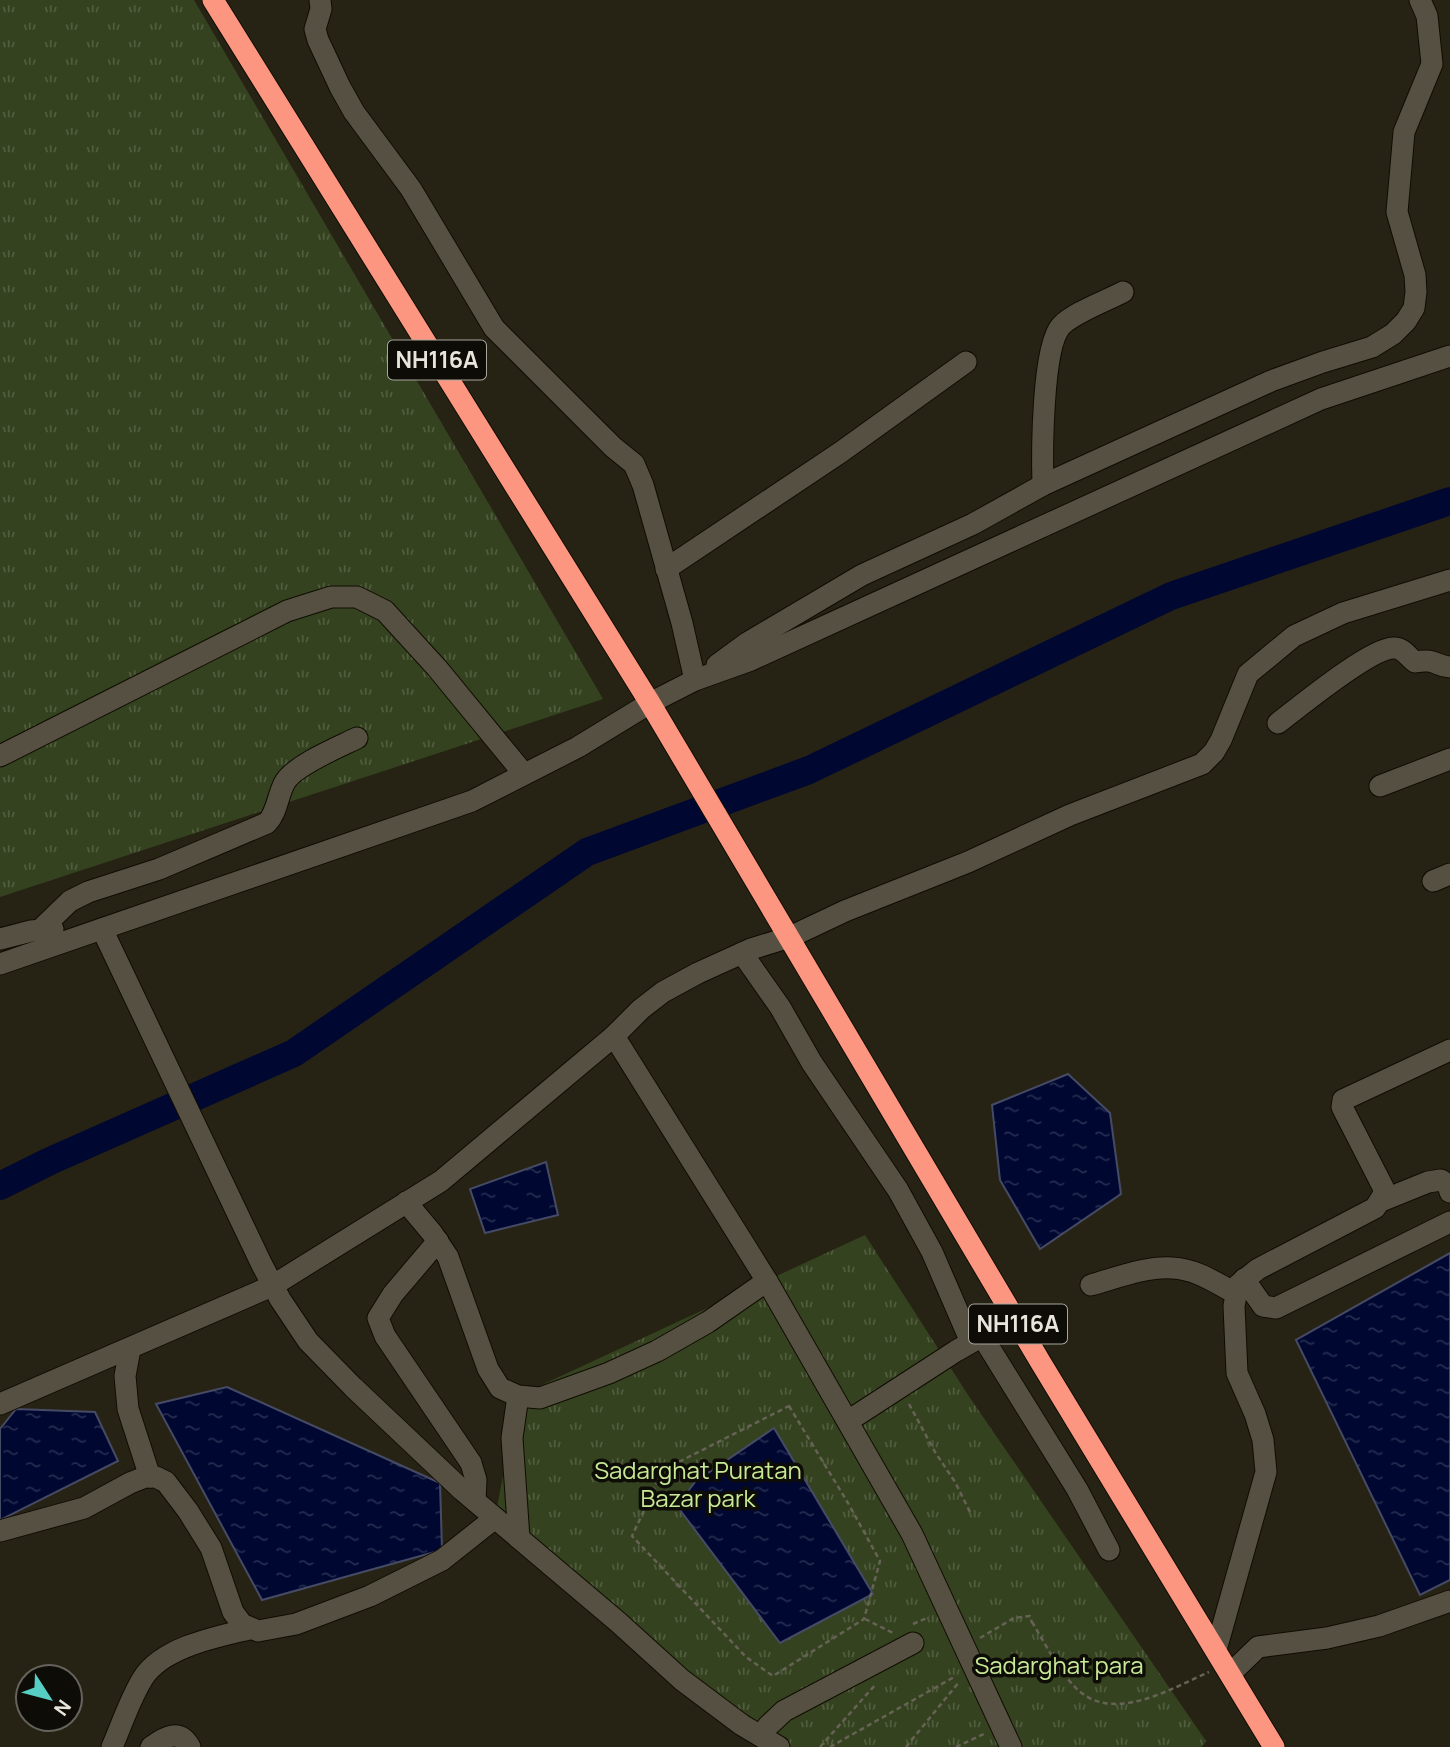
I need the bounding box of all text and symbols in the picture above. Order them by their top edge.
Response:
road number: NH116A [388,340,486,380]
road number: NH116A [969,1304,1067,1344]
park label: Sadarghat Puratan Bazar park [594,1453,802,1514]
park label: Sadarghat para [974,1648,1144,1681]
north arrow [14,1663,84,1733]
text: N [48,1695,77,1721]

